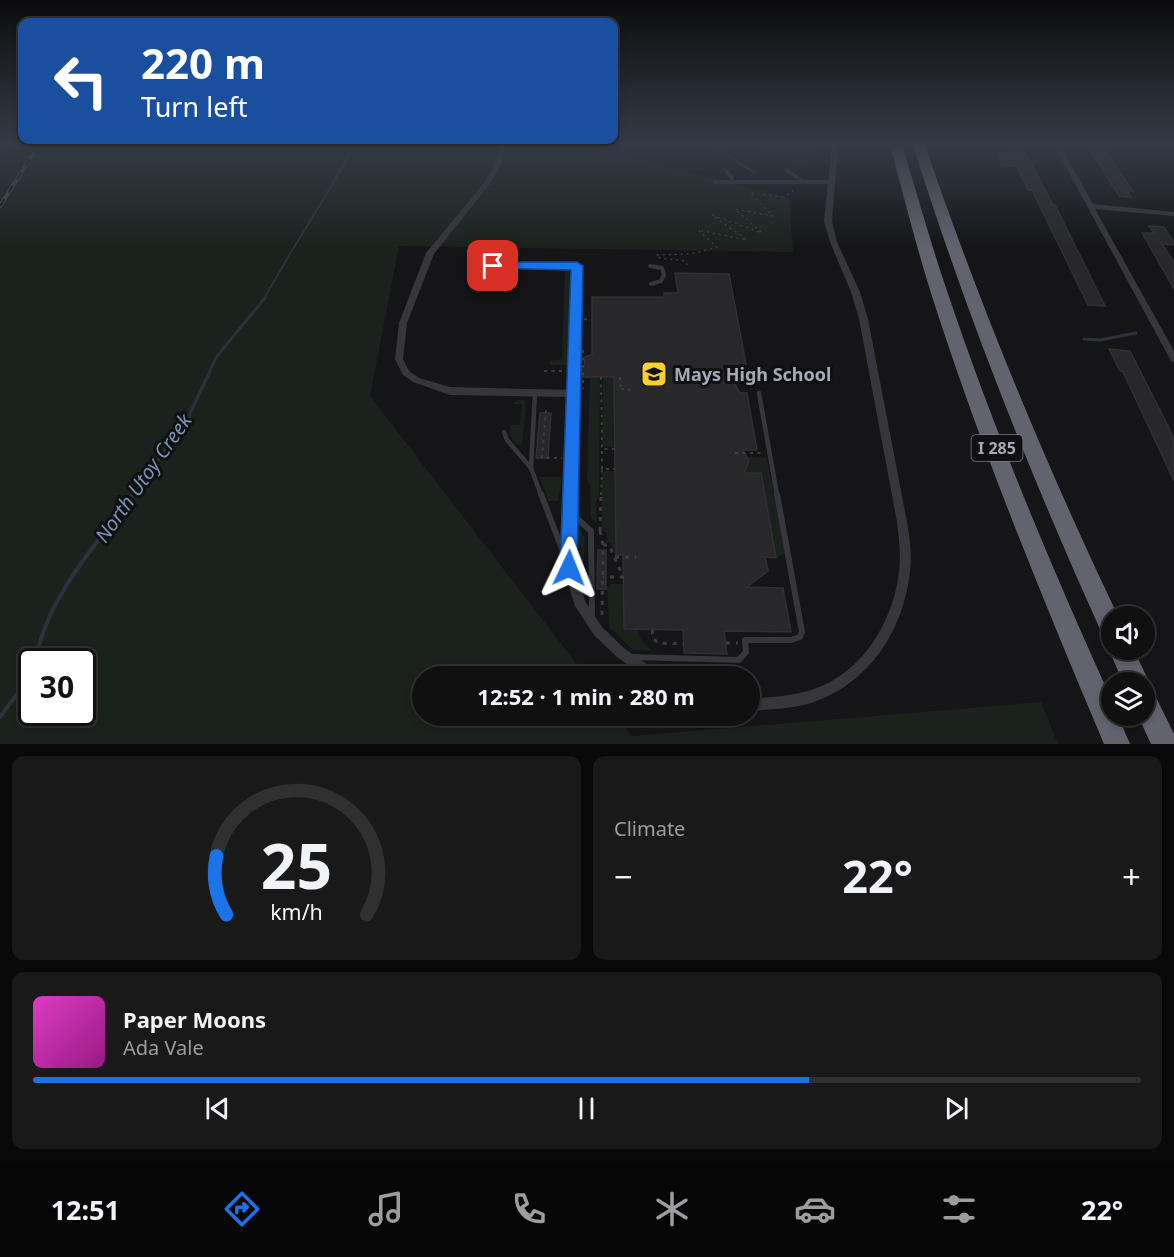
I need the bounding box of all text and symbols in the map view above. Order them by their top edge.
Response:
text: 220 m [141,34,265,91]
icon: left [42,42,120,120]
text: Turn left [141,88,247,125]
pin [467,240,518,291]
icon: arrive [476,249,509,282]
school or university icon: Mays High School [639,359,669,389]
place label: Mays High School [674,362,831,386]
water label: North Utoy Creek [88,407,198,548]
road number: I 285 [972,435,1022,461]
position arrow [537,536,601,600]
map controls [1101,606,1155,726]
button: sound [1101,606,1155,660]
speed limit sign: 30 [18,648,96,726]
button: layers [1101,672,1155,726]
text: 12:52 · 1 min · 280 m [477,681,695,711]
text: Climate [614,815,685,842]
text: 25 [261,822,332,907]
text: 22° [842,845,913,906]
text: − [614,854,633,899]
text: + [1122,854,1141,899]
text: km/h [270,897,323,926]
text: Paper Moons [123,1004,266,1034]
text: Ada Vale [123,1034,204,1061]
icon: previous [201,1092,234,1125]
icon: pause [570,1092,603,1125]
icon: next [940,1092,973,1125]
icon: directions [221,1188,263,1230]
icon: music [365,1188,407,1230]
icon: phone [508,1188,550,1230]
icon: climate [651,1188,693,1230]
icon: car [794,1188,836,1230]
icon: filters [938,1188,980,1230]
text: 12:51 [51,1191,120,1228]
text: 22° [1081,1191,1123,1228]

